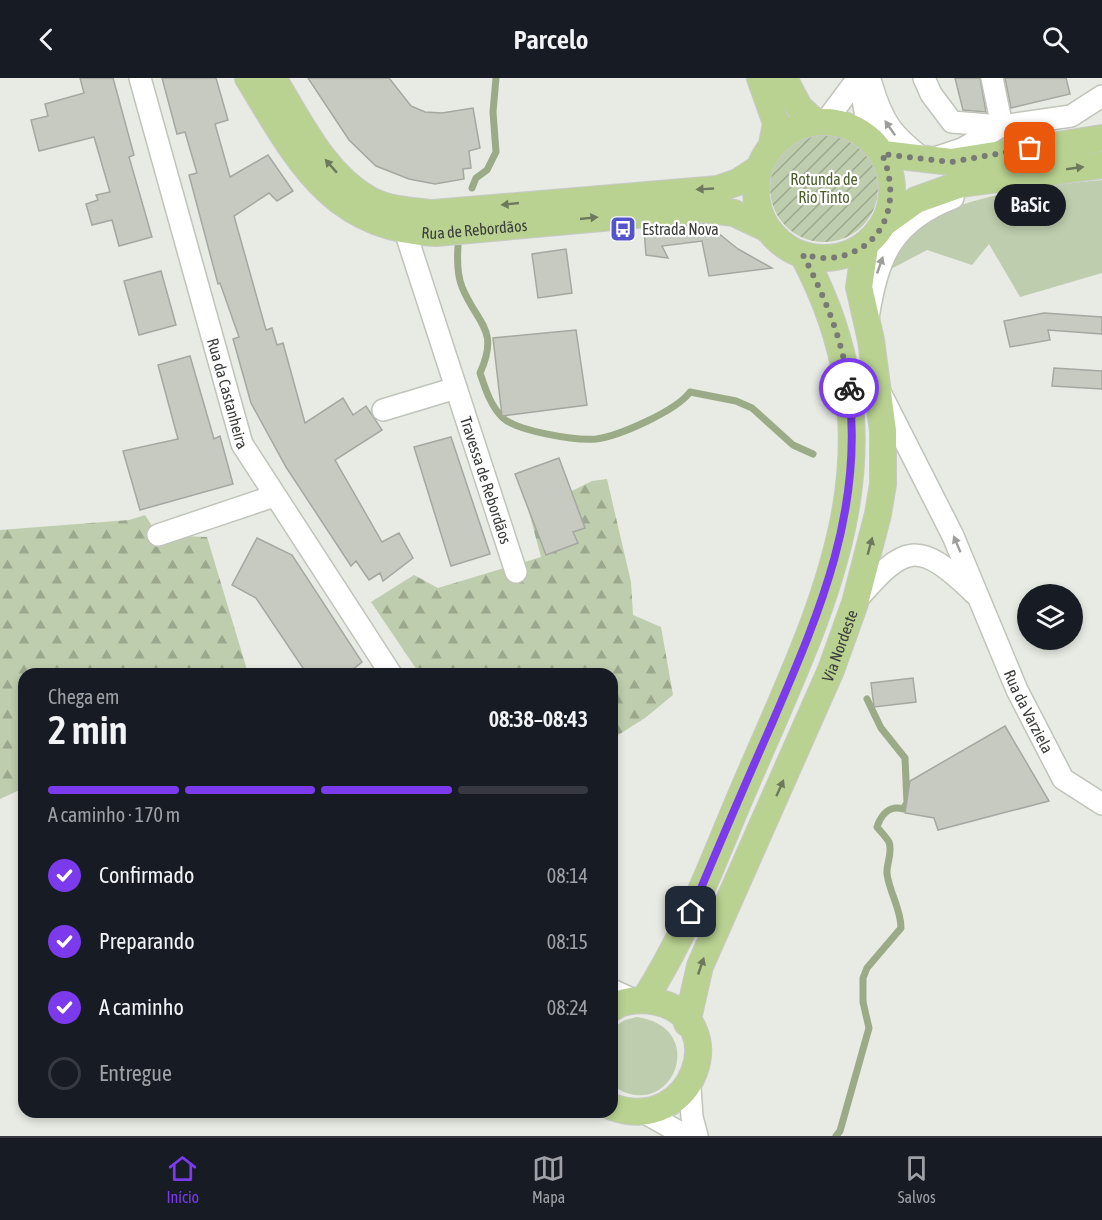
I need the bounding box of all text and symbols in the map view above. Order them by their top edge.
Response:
icon: back [30,23,63,56]
icon: search [1039,23,1072,56]
text: Parcelo [513,24,589,55]
one-way arrow [885,120,896,136]
pin [1004,122,1055,173]
icon: bag [1013,131,1046,164]
one-way arrow [325,159,338,174]
one-way arrow [1065,164,1084,173]
park label: Rotunda de Rio Tinto [790,170,858,206]
callout: BaSic [994,184,1066,226]
one-way arrow [695,185,714,194]
text: BaSic [1010,193,1050,216]
one-way arrow [501,200,520,209]
one-way arrow [579,213,598,223]
bus stop icon: Estrada Nova [608,214,638,244]
street label: Rua de Rebordãos [421,216,528,242]
place label: Estrada Nova [642,220,719,238]
one-way arrow [876,256,885,274]
street label: Rua da Castanheira [204,336,252,452]
courier [819,358,879,418]
icon: bike [833,372,866,405]
street label: Travessa de Rebordãos [457,414,515,547]
one-way arrow [952,535,962,553]
one-way arrow [866,537,875,555]
map controls [1017,584,1083,650]
button: layers [1017,584,1083,650]
street label: Via Nordeste [818,607,861,684]
street label: Rua da Varziela [1001,667,1057,756]
text: Chega em [48,685,120,708]
text: 08:38–08:43 [489,706,588,732]
text: 2 min [48,708,128,752]
one-way arrow [775,779,784,796]
text: A caminho · 170 m [48,803,180,826]
icon: check [48,859,81,892]
text: Confirmado [99,862,194,888]
text: 08:14 [547,864,588,887]
pin [665,886,716,937]
icon: home [674,895,707,928]
icon: check [48,925,81,958]
text: Preparando [99,928,195,954]
text: 08:15 [547,930,588,953]
one-way arrow [697,957,706,975]
icon: check [48,991,81,1024]
text: A caminho [99,994,184,1020]
text: 08:24 [547,996,588,1019]
text: Entregue [99,1060,172,1086]
tab: Início [166,1152,199,1206]
tab: Mapa [532,1152,565,1206]
tab: Salvos [898,1152,936,1206]

